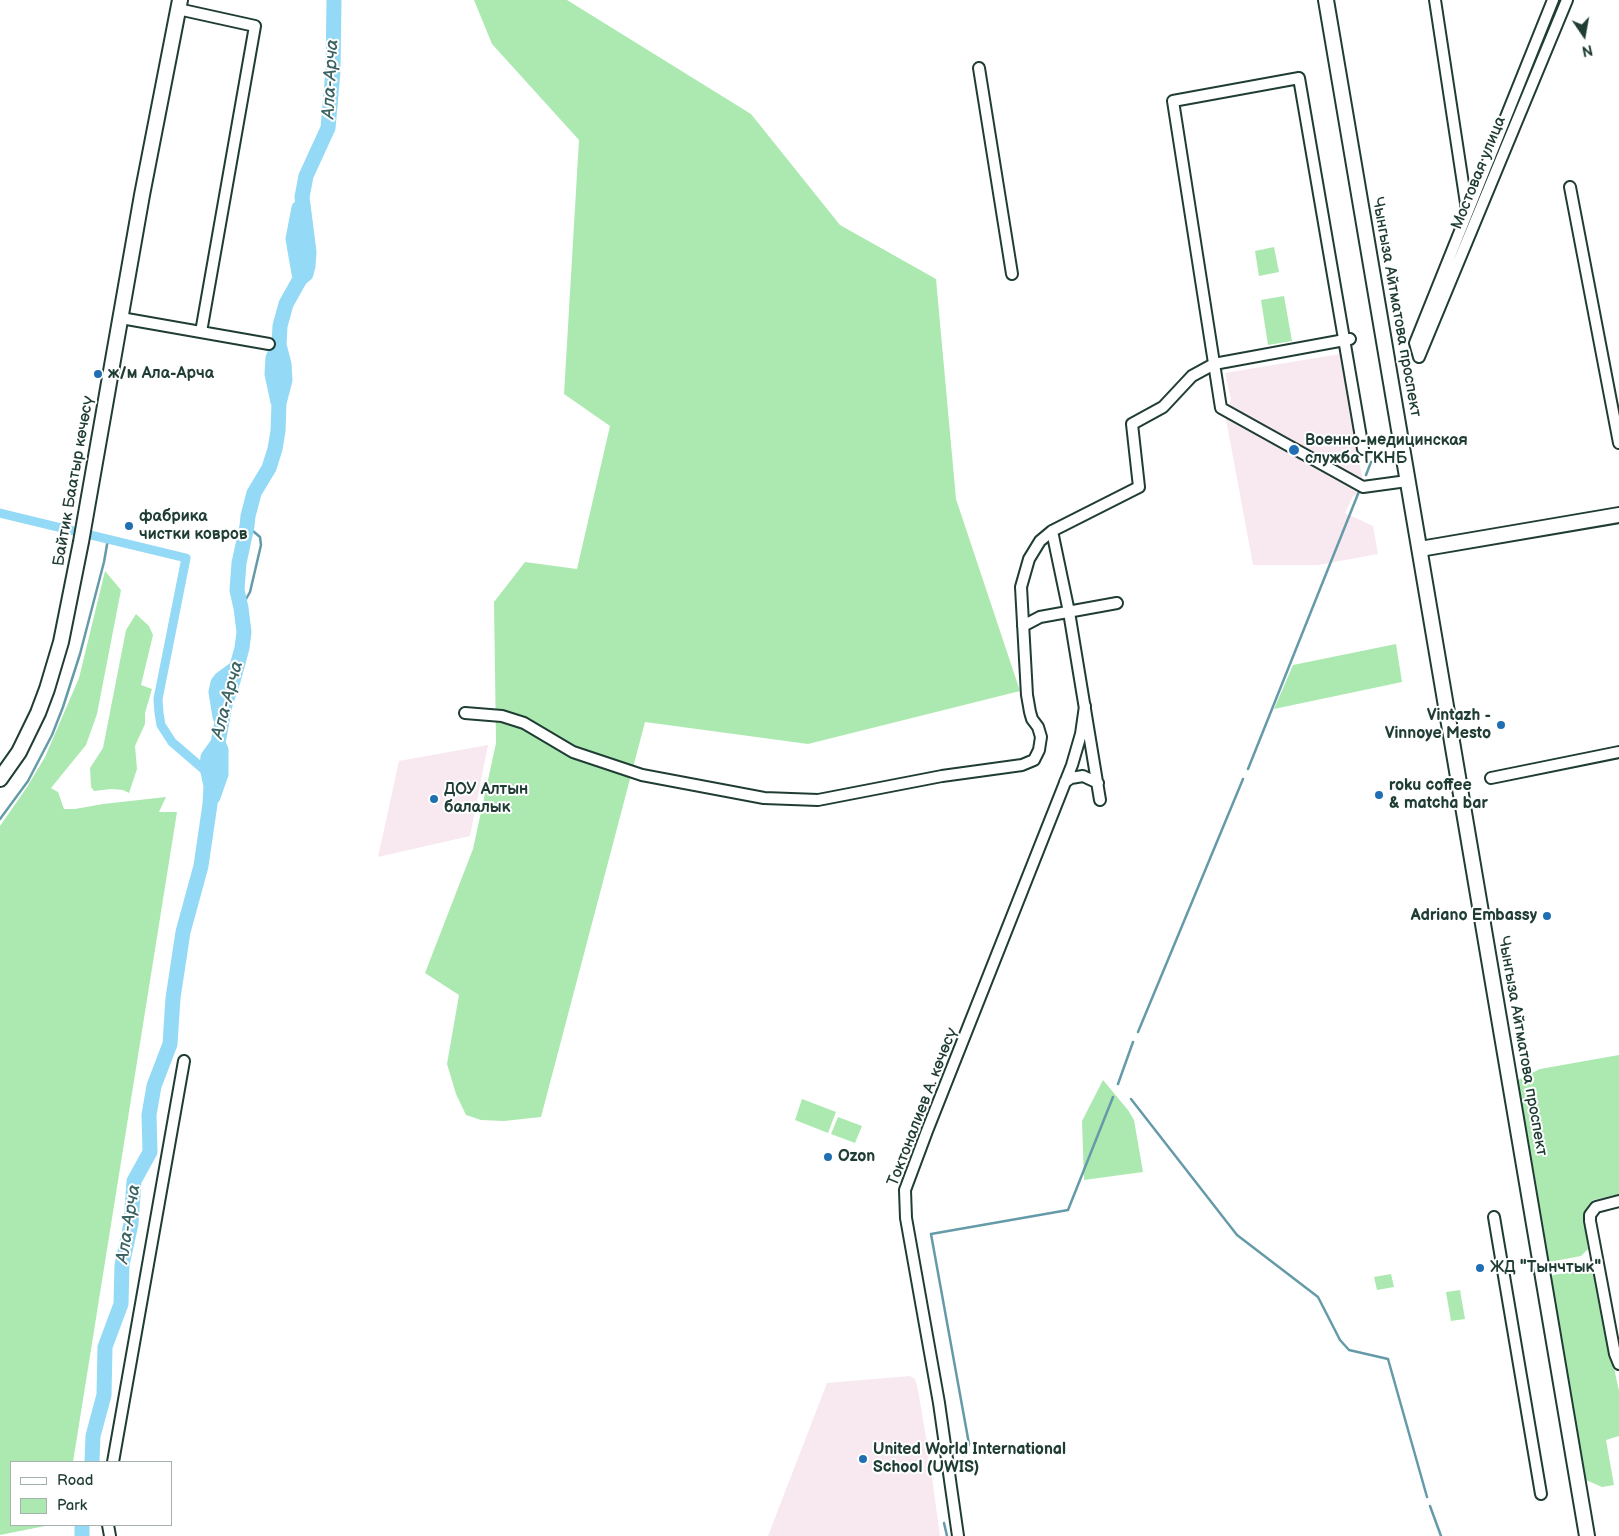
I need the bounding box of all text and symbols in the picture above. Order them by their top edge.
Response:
north arrow [1559,10,1609,60]
water label: Ала-Арча [318,39,344,119]
text: N [1580,41,1594,60]
street label: Мостовая улица [1448,114,1510,232]
street label: Чынгыза Айтматова проспект [1367,196,1425,418]
place label: ж/м Ала-Арча [108,364,214,384]
marker: ж/м Ала-Арча [92,368,104,380]
street label: Байтик Баатыр көчөсү [50,394,98,568]
place label: Военно-медицинская служба ГКНБ [1305,431,1468,469]
marker: Военно-медицинская служба ГКНБ [1287,443,1301,457]
place label: фабрика чистки ковров [139,507,247,545]
marker: фабрика чистки ковров [123,520,135,532]
water label: Ала-Арча [207,659,249,741]
place label: Vintazh - Vinnoye Mesto [1385,706,1491,744]
marker: Vintazh - Vinnoye Mesto [1495,719,1507,731]
place label: roku coffee & matcha bar [1389,776,1488,814]
place label: ДОУ Алтын балалык [444,780,528,818]
marker: roku coffee & matcha bar [1373,789,1385,801]
marker: ДОУ Алтын балалык [428,793,440,805]
place label: Adriano Embassy [1411,906,1537,926]
marker: Adriano Embassy [1541,910,1553,922]
street label: Чынгыза Айтматова проспект [1493,935,1551,1157]
street label: Токтоналиев А. көчөсү [884,1025,962,1189]
place label: Ozon [838,1147,875,1167]
marker: Ozon [822,1151,834,1163]
water label: Ала-Арча [112,1183,146,1265]
place label: ЖД "Тынчтык" [1490,1258,1601,1278]
marker: ЖД "Тынчтык" [1474,1262,1486,1274]
place label: United World International School (UWIS) [873,1440,1066,1478]
marker: United World International School (UWIS) [857,1453,869,1465]
legend [10,1461,172,1526]
text: Road [57,1471,93,1490]
text: Park [57,1496,87,1515]

